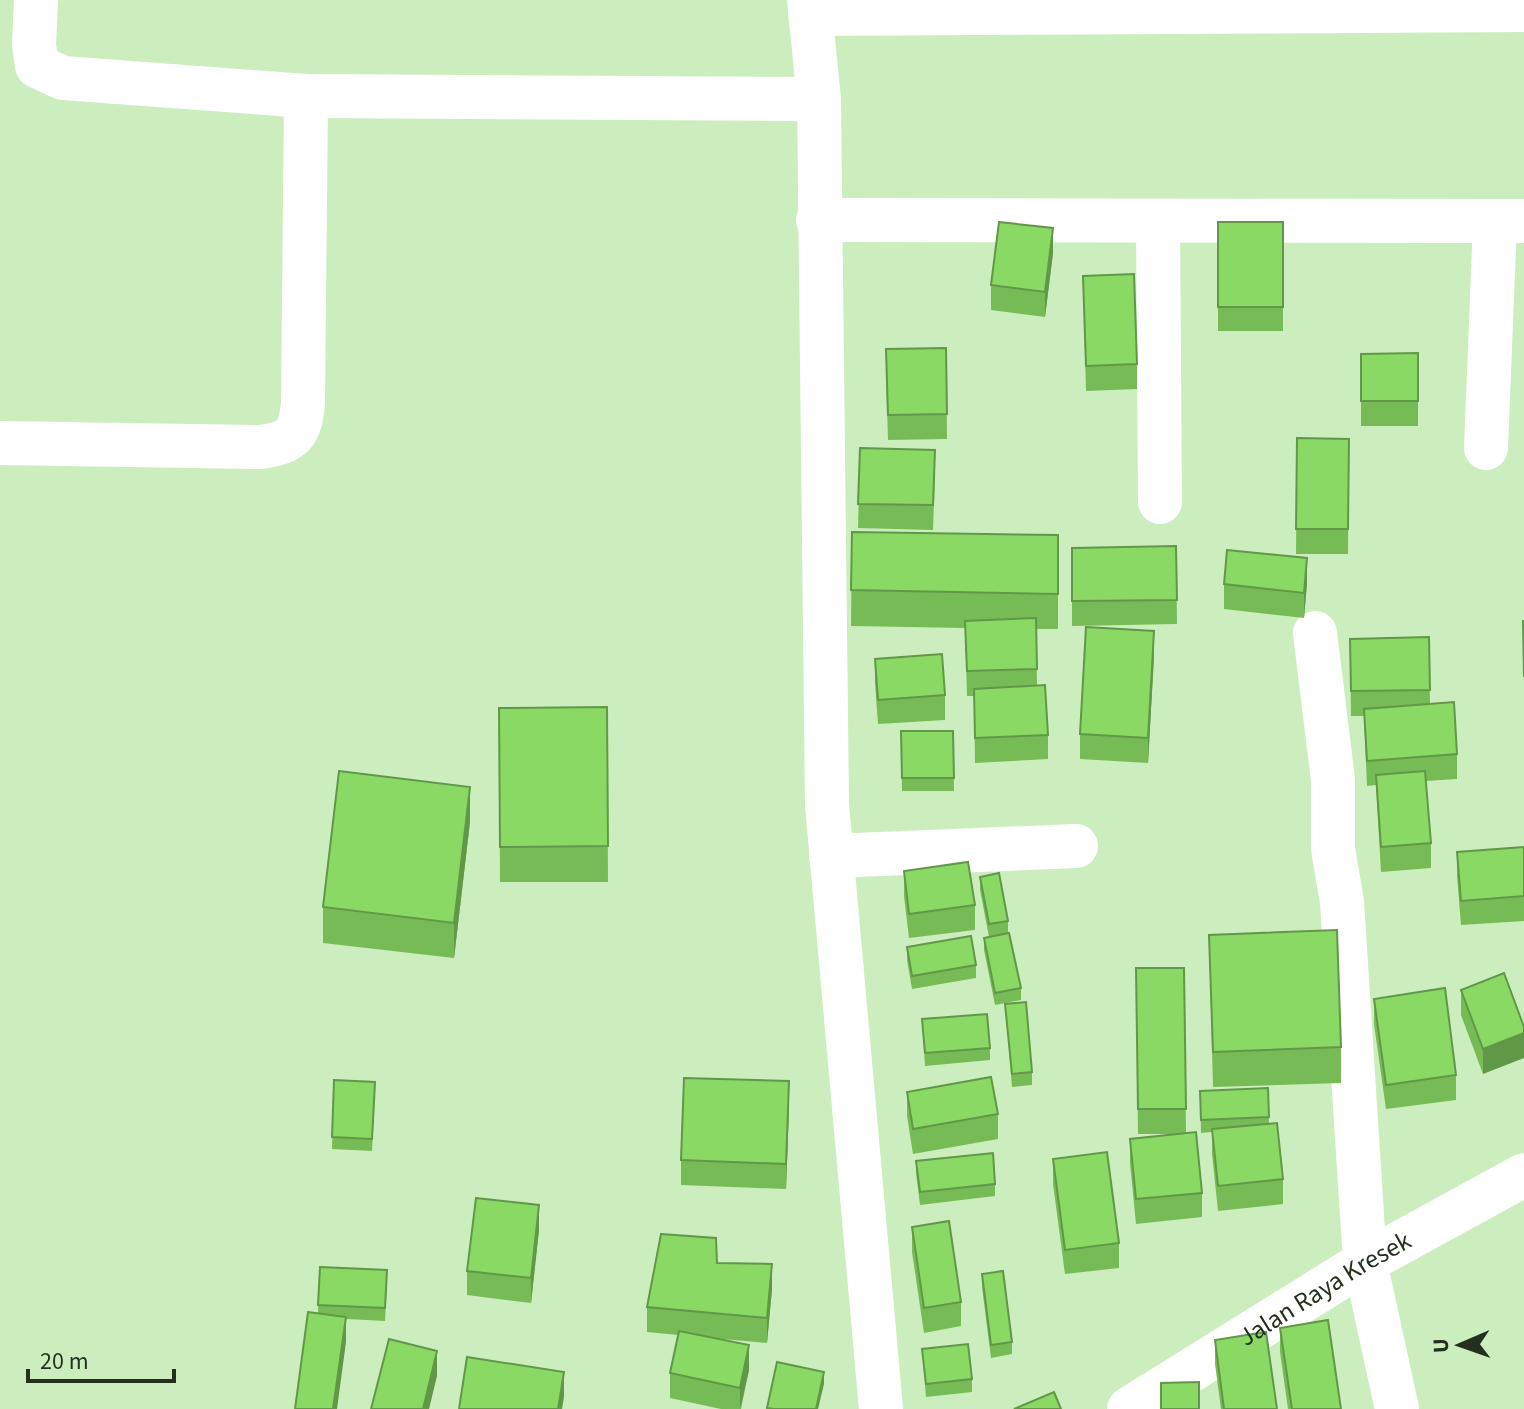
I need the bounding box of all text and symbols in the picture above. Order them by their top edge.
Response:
street label: Jalan Raya Kresek [1231,1222,1418,1355]
north arrow [1420,1305,1500,1385]
scale bar [28,1333,174,1383]
text: U [1425,1338,1457,1354]
text: 20 m [40,1344,89,1379]

